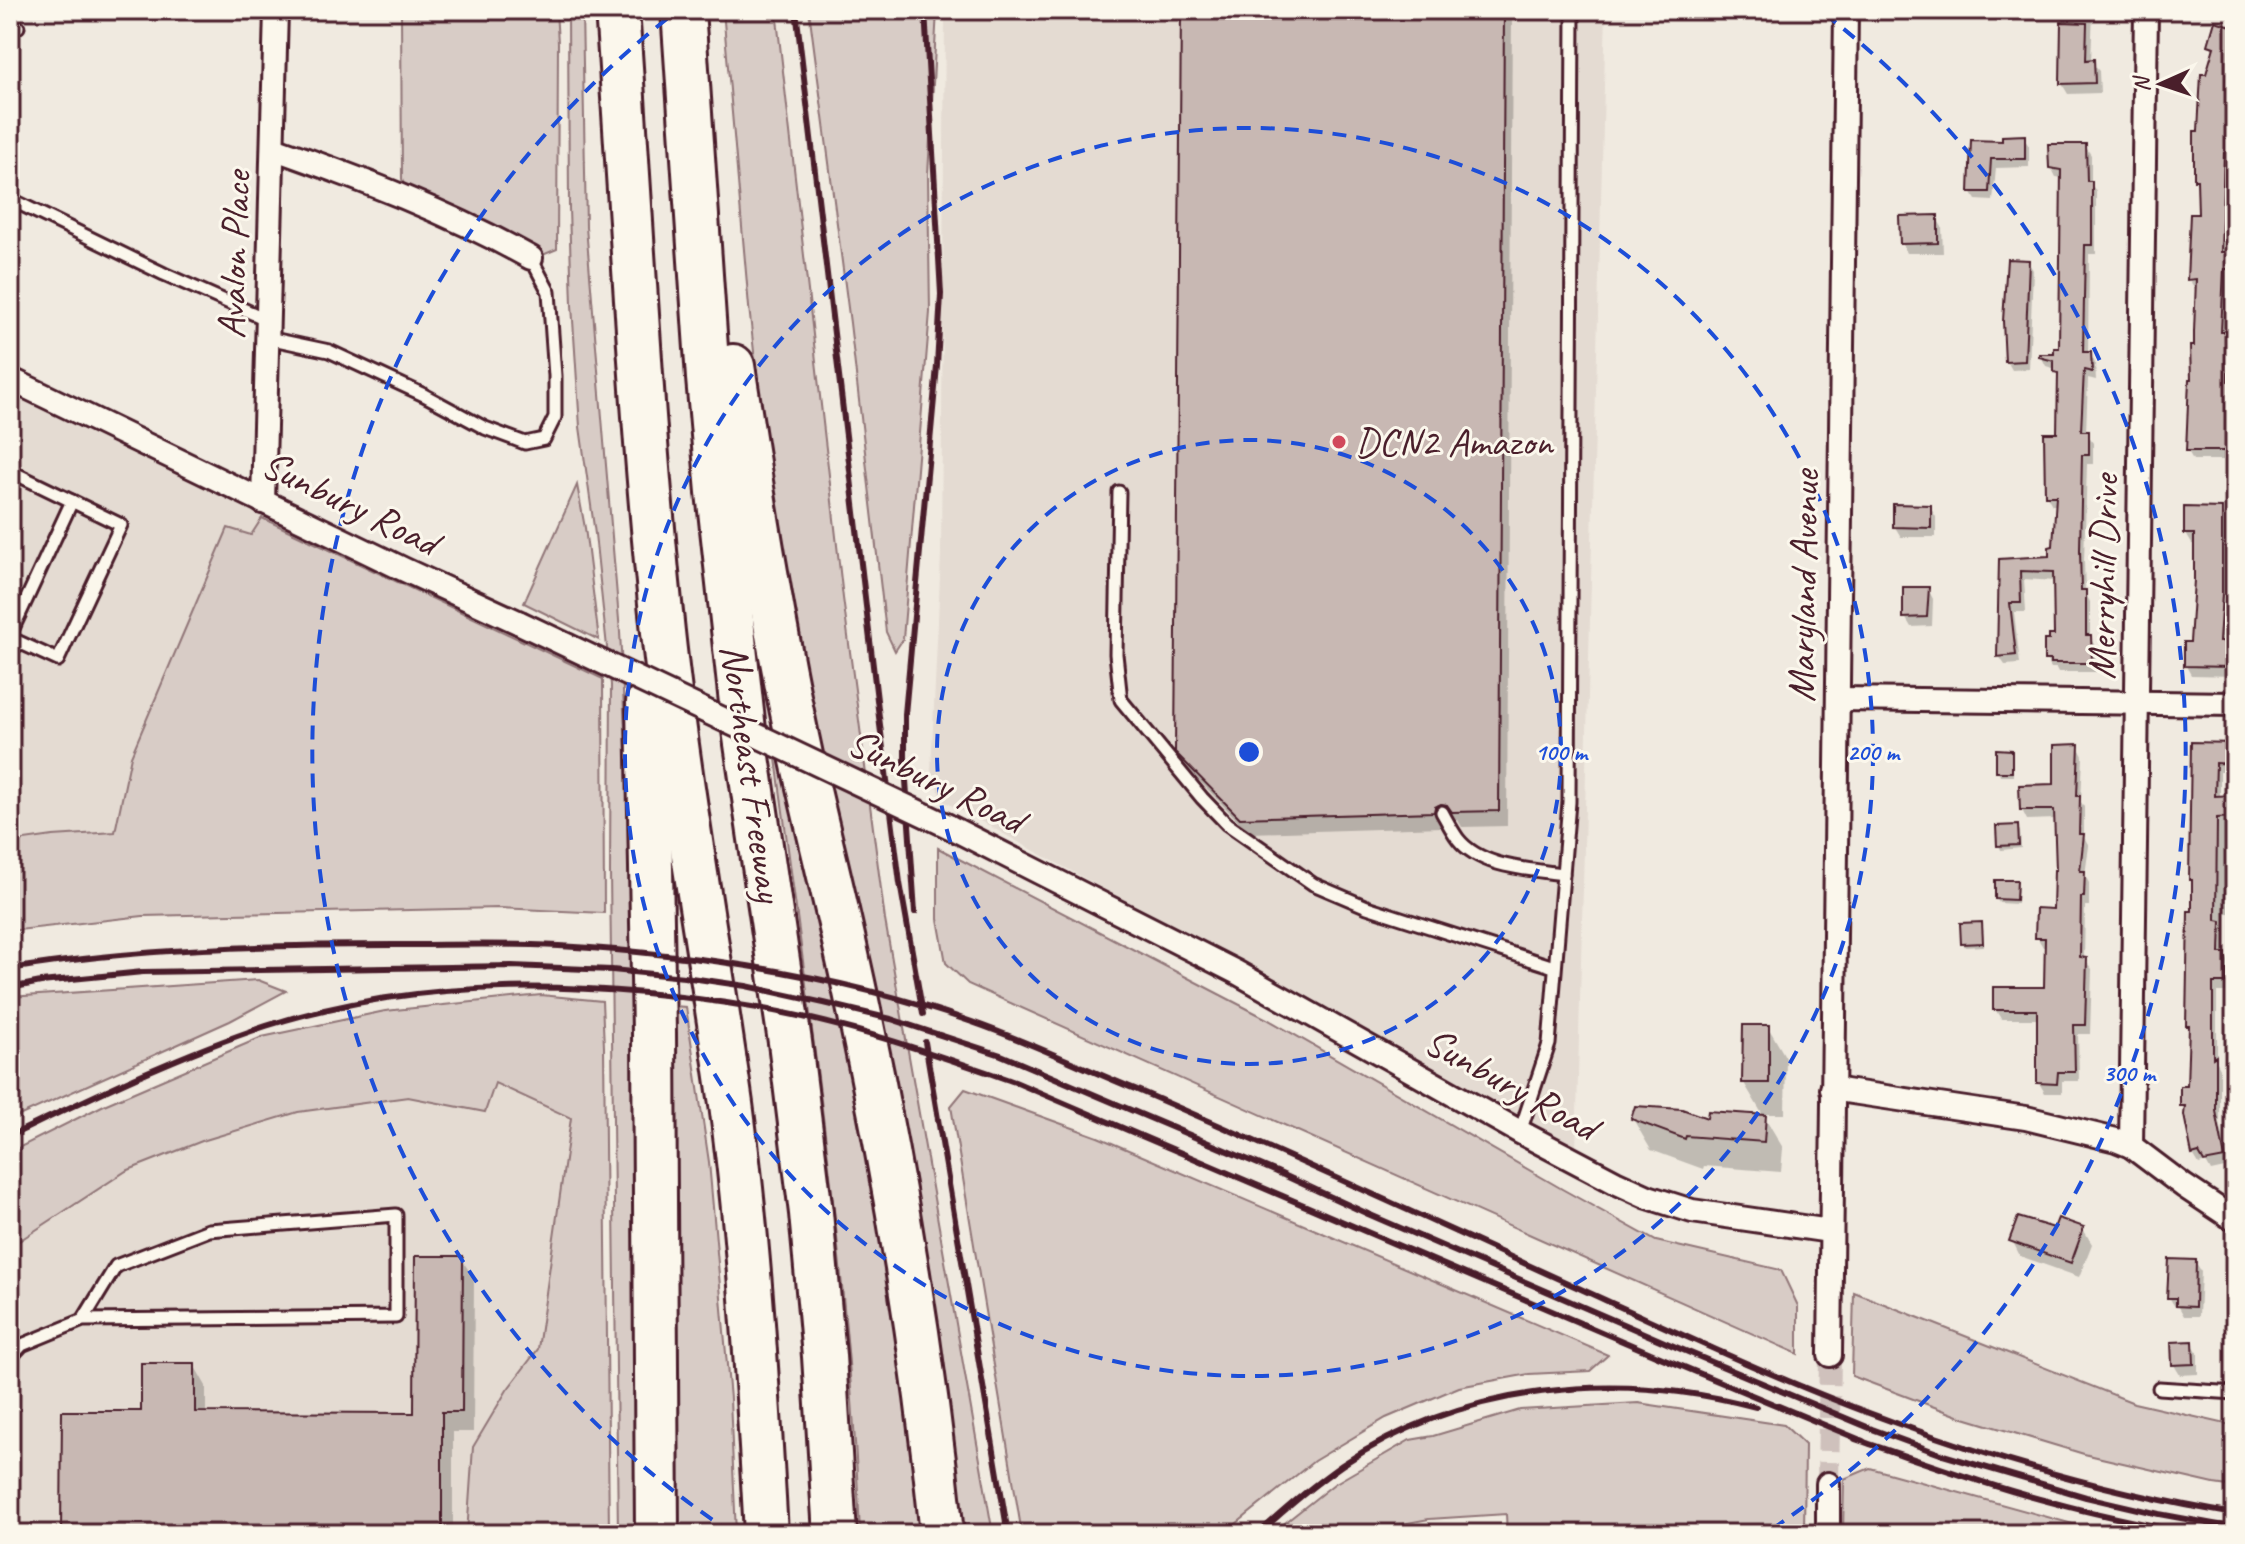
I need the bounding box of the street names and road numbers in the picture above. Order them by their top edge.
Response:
street label: Avalon Place [206,167,262,340]
street label: Sunbury Road [254,439,452,570]
street label: Maryland Avenue [1776,466,1830,703]
street label: Merryhill Drive [2076,471,2130,680]
street label: Northeast Freeway [709,641,795,907]
street label: Sunbury Road [840,717,1038,848]
street label: Sunbury Road [1416,1016,1612,1155]

